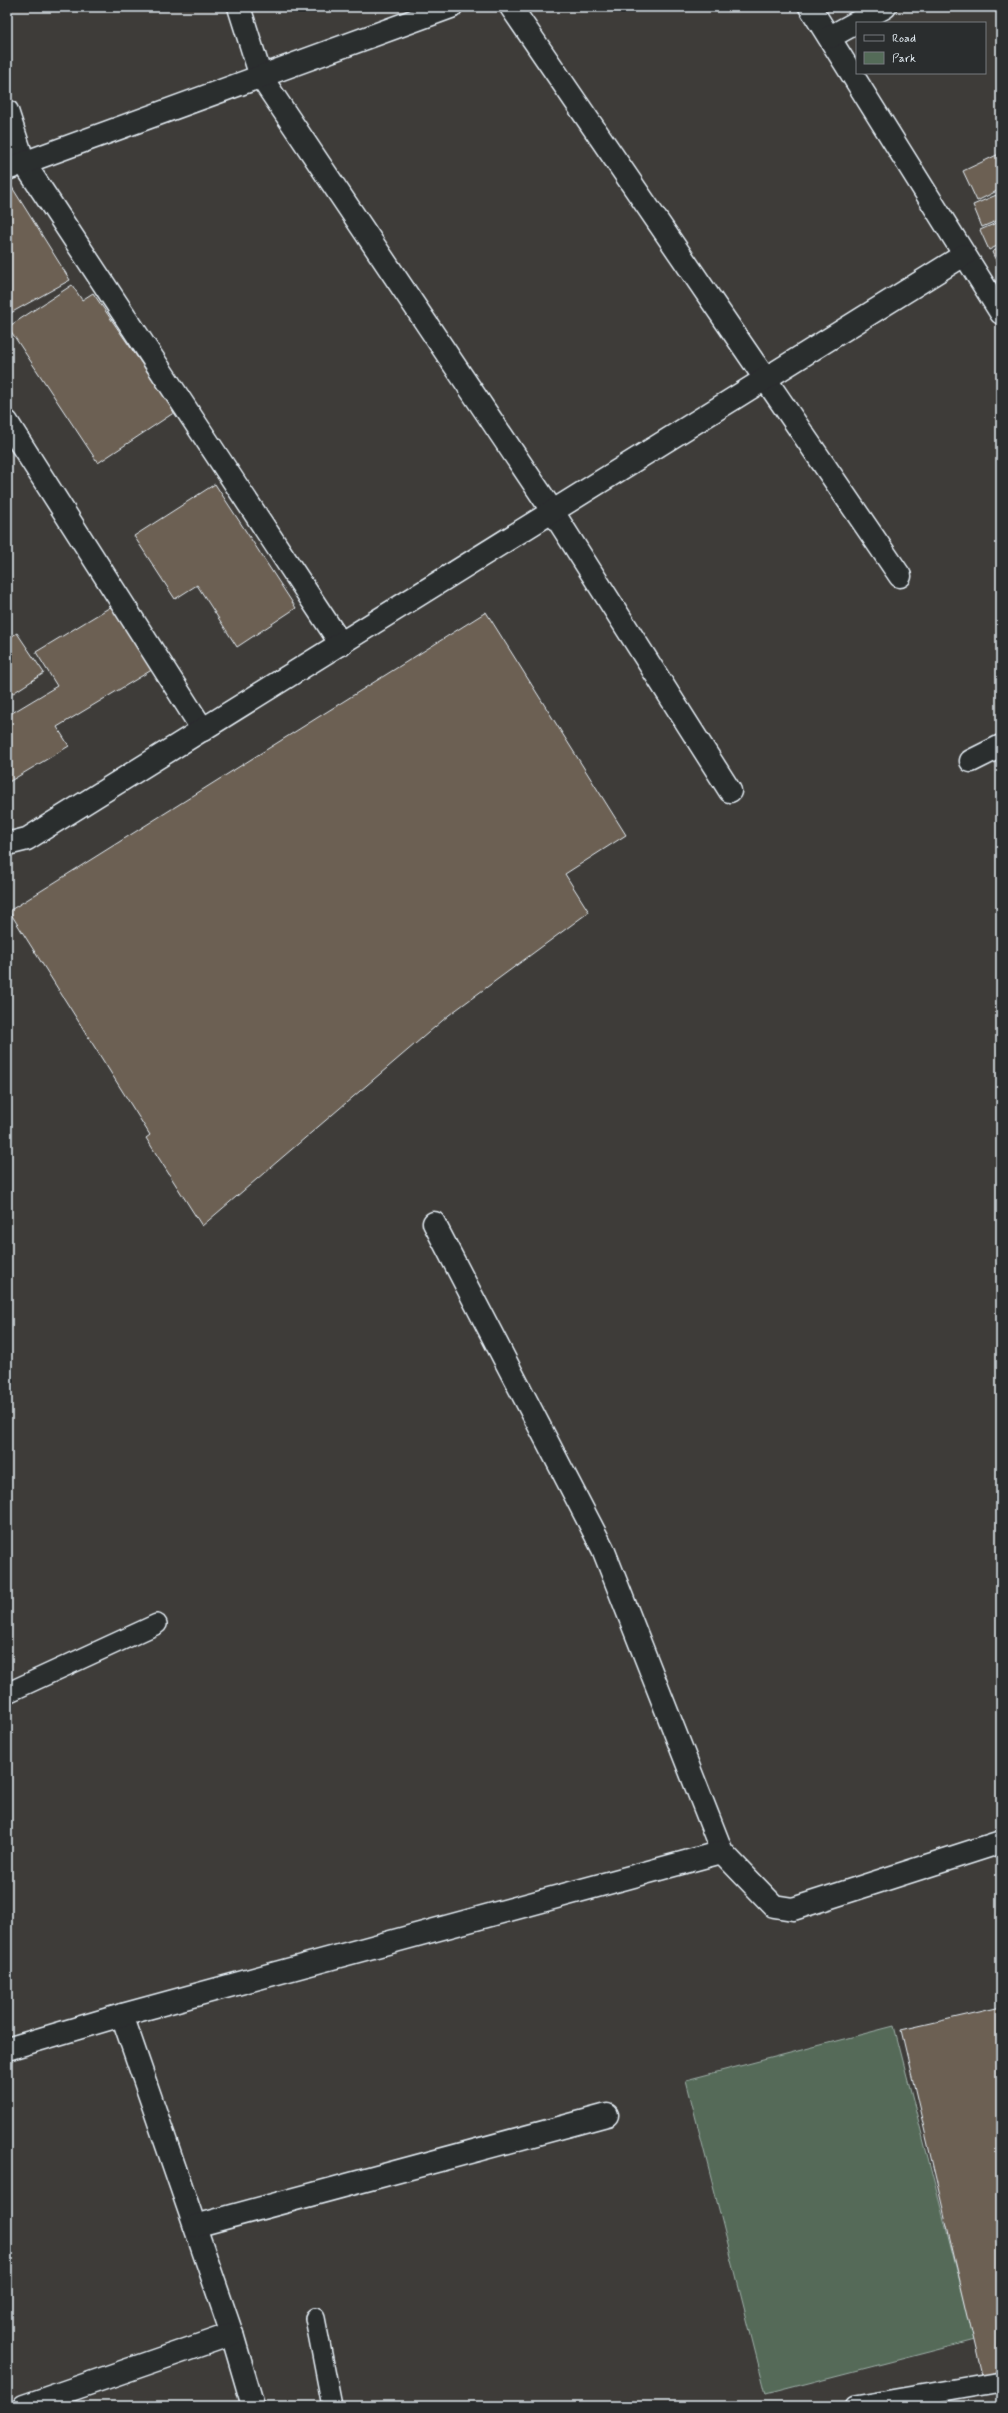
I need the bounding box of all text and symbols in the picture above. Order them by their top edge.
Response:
legend [856,22,986,74]
text: Road [892,31,916,47]
text: Park [892,51,916,67]

